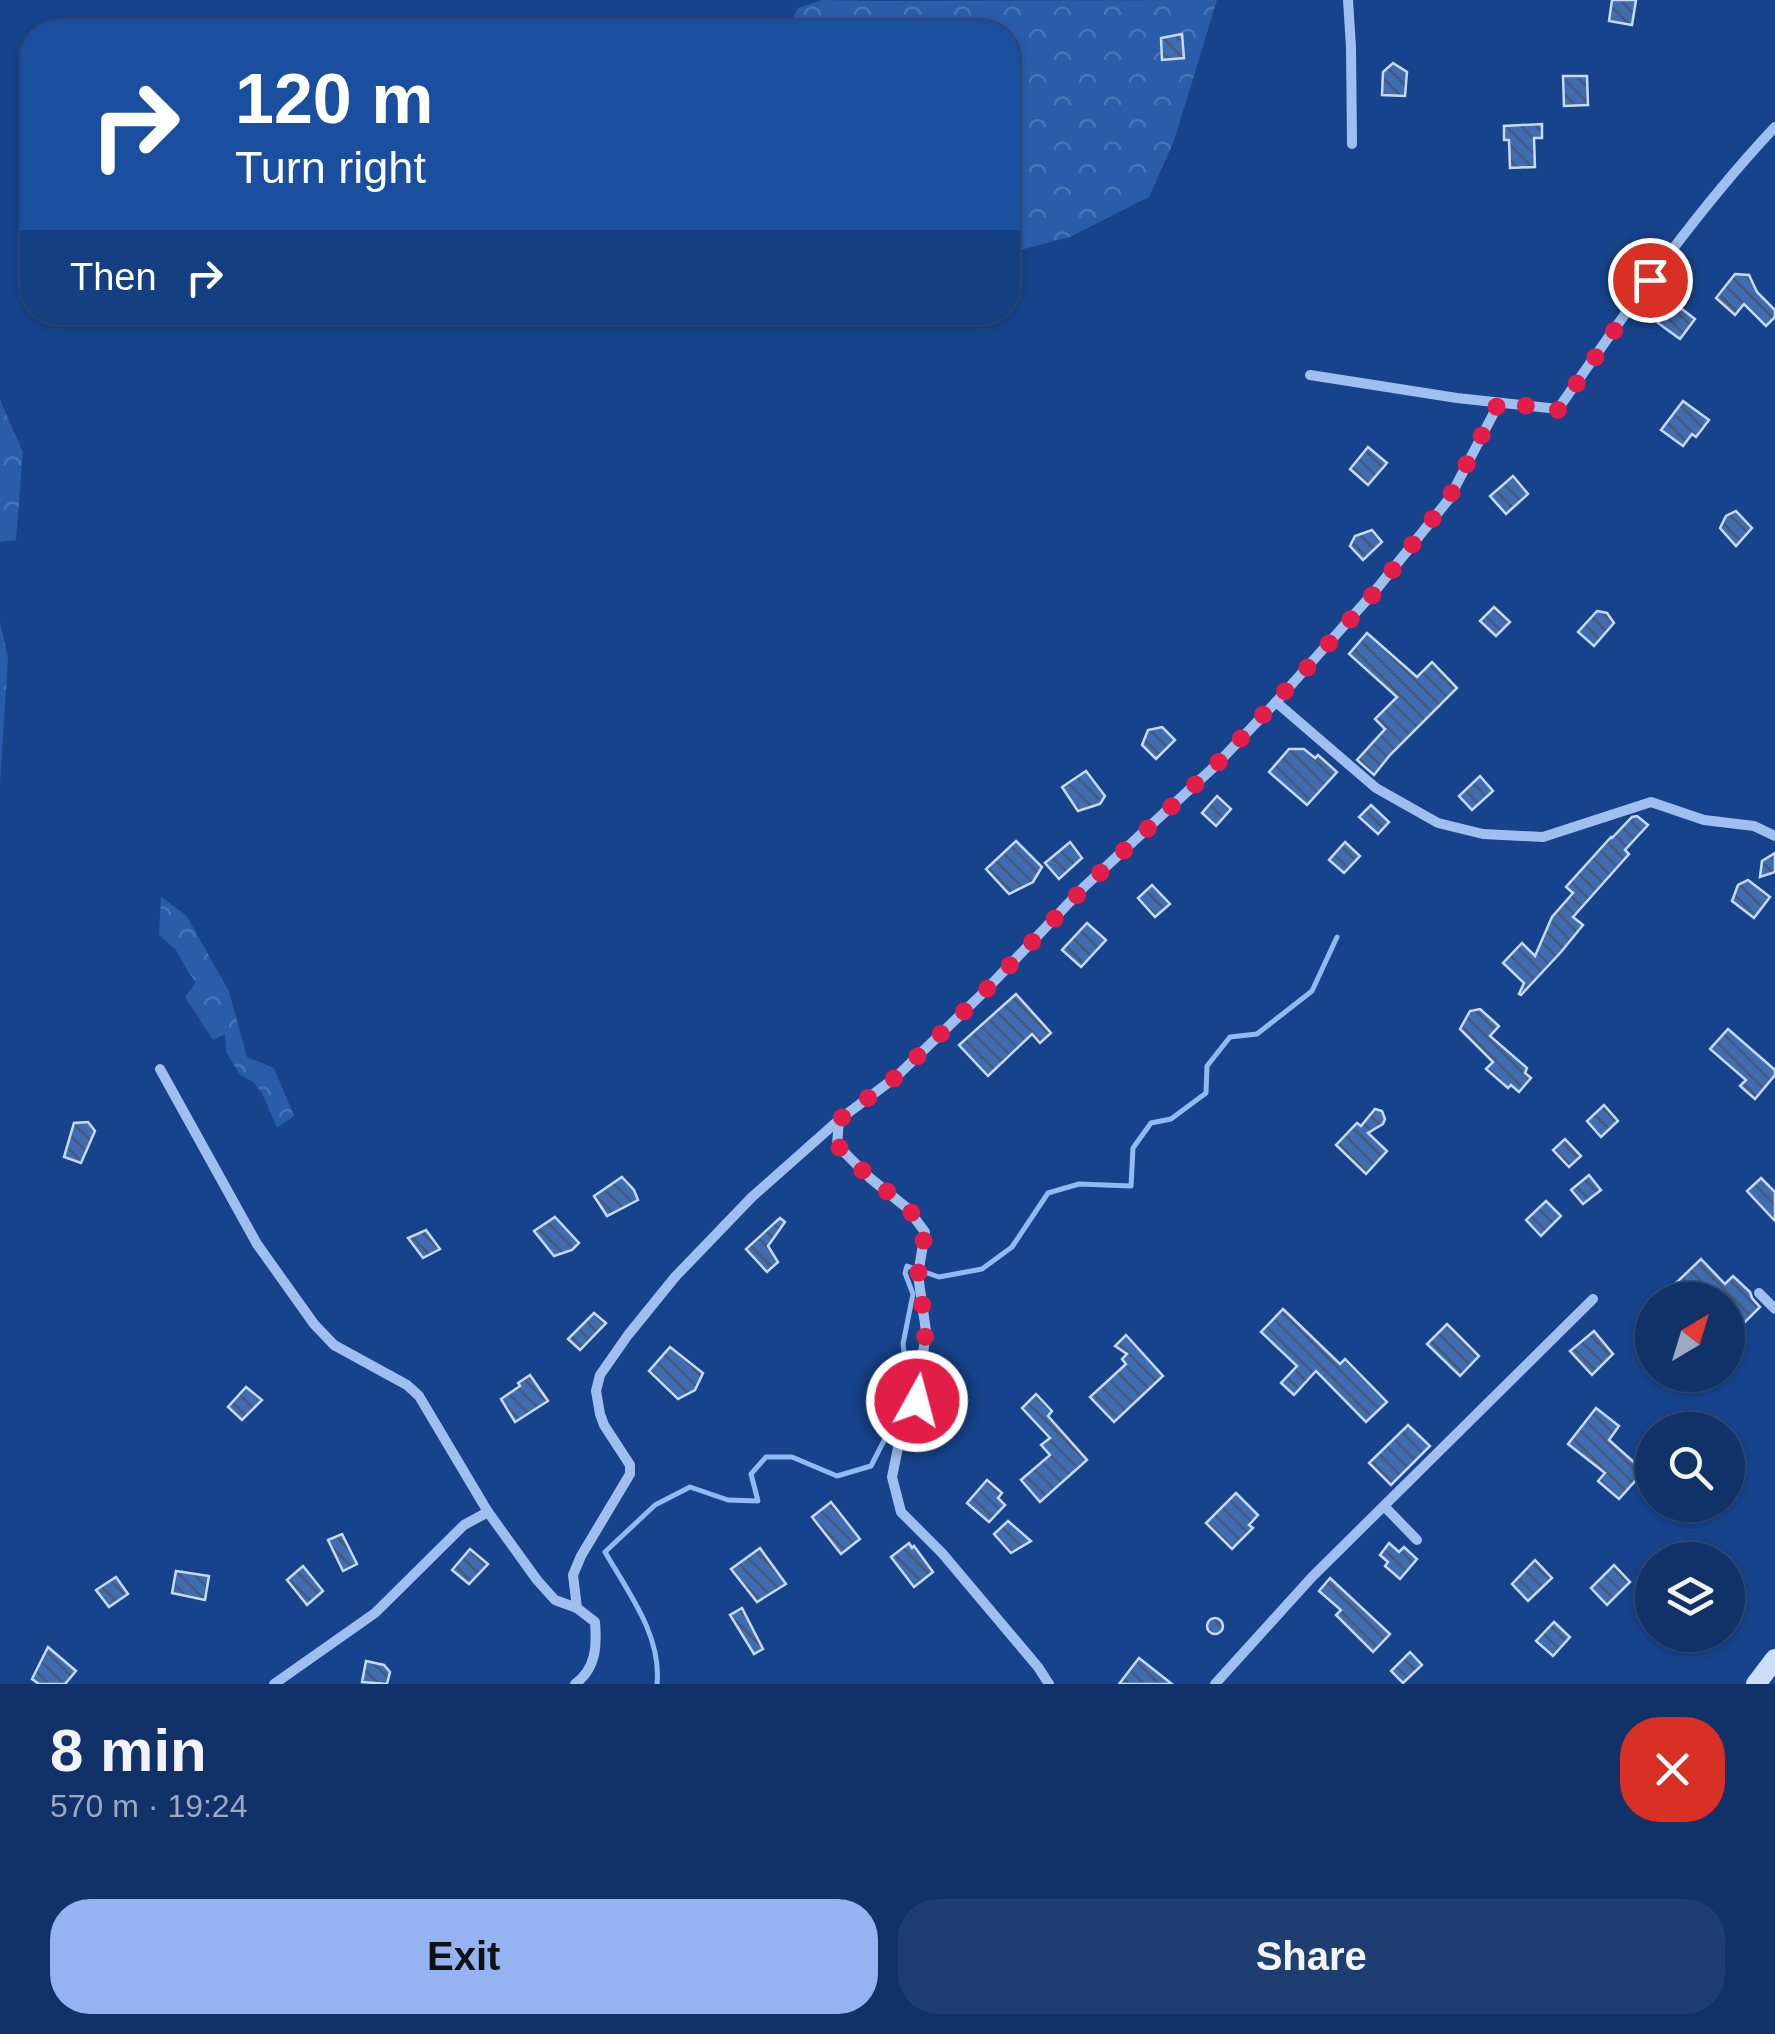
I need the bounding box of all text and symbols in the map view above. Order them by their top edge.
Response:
icon: right [70,60,200,190]
text: 120 m [235,60,433,138]
text: Turn right [235,142,426,193]
pin [1608,238,1693,323]
icon: right [177,250,232,305]
icon: arrive [1623,253,1678,308]
text: Then [70,256,157,298]
north arrow [1635,1282,1745,1392]
map controls [1635,1282,1745,1652]
position arrow [865,1349,969,1453]
button: search [1635,1412,1745,1522]
button: layers [1635,1542,1745,1652]
text: 8 min [50,1717,207,1784]
button: close [1620,1717,1725,1822]
text: 570 m · 19:24 [50,1788,247,1824]
button: Exit [50,1899,878,2014]
button: Share [898,1899,1725,2014]

